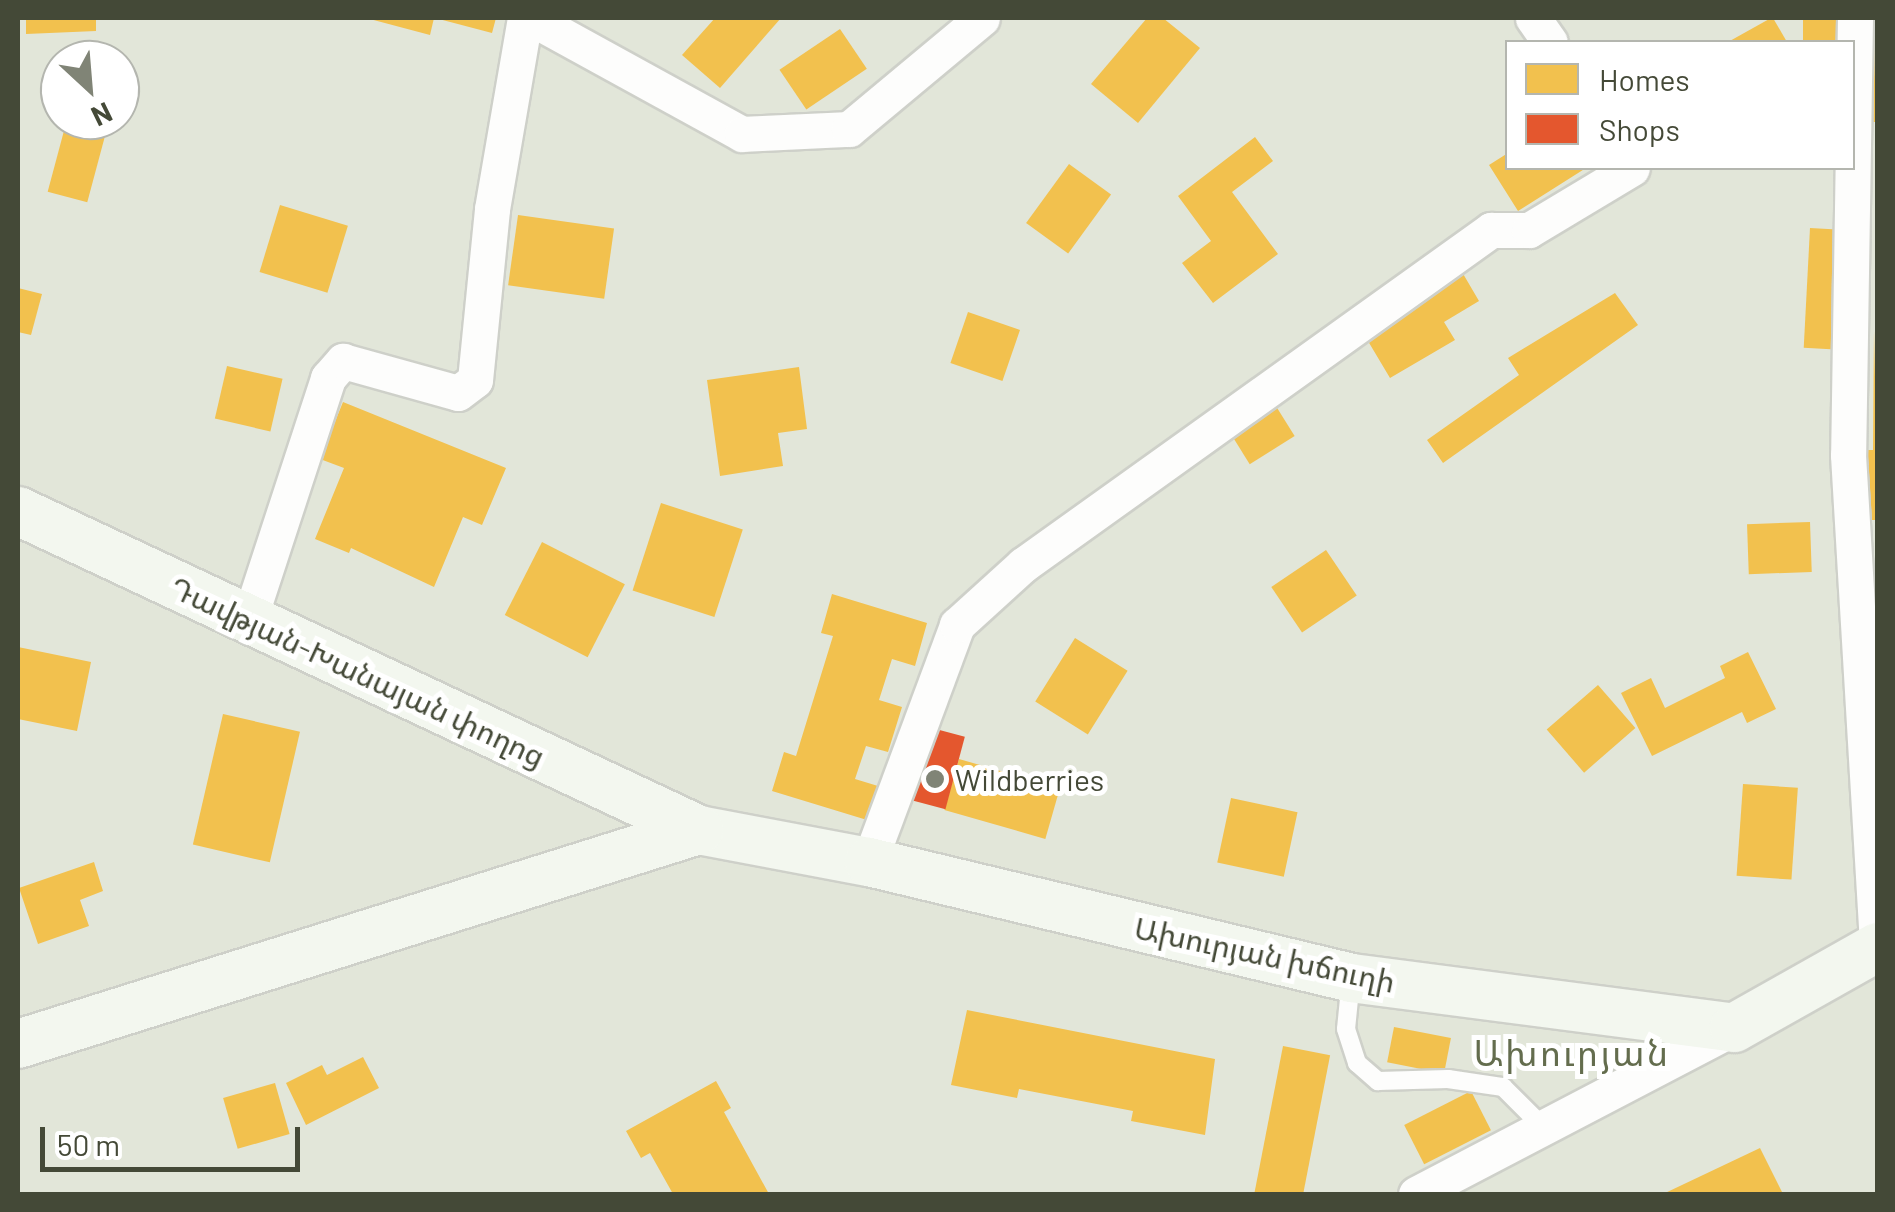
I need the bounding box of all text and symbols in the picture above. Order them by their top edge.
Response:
north arrow [40,40,140,140]
legend [1505,40,1855,170]
text: Homes [1599,61,1690,97]
text: N [86,96,118,135]
text: Shops [1599,111,1680,147]
street label: Դավթյան-Խանայան փողոց [165,568,551,774]
place label: Wildberries [955,761,1104,797]
marker: Wildberries [924,768,946,790]
street label: Ախուրյան խճուղի [1131,909,1399,999]
district label: Ախուրյան [1474,1031,1670,1073]
scale bar [45,1107,305,1169]
text: 50 m [57,1126,120,1162]

